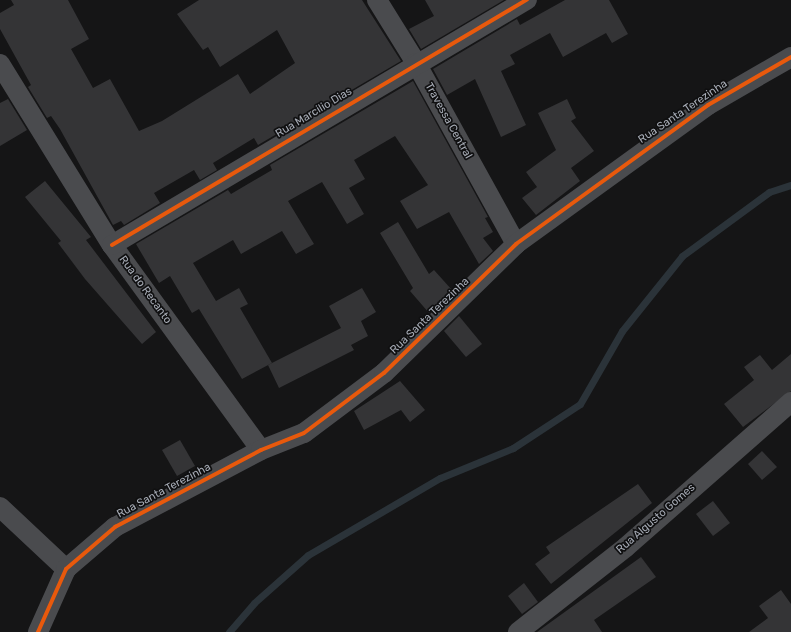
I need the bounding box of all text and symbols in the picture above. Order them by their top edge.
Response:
street label: Rua Santa Terezinha [636,77,730,147]
street label: Travessa Central [422,81,474,161]
street label: Rua Marcilio Dias [274,85,354,141]
street label: Rua do Recanto [116,253,174,327]
street label: Rua Santa Terezinha [388,275,472,357]
street label: Rua Santa Terezinha [115,461,213,521]
street label: Rua Algusto Gomes [614,481,698,557]

